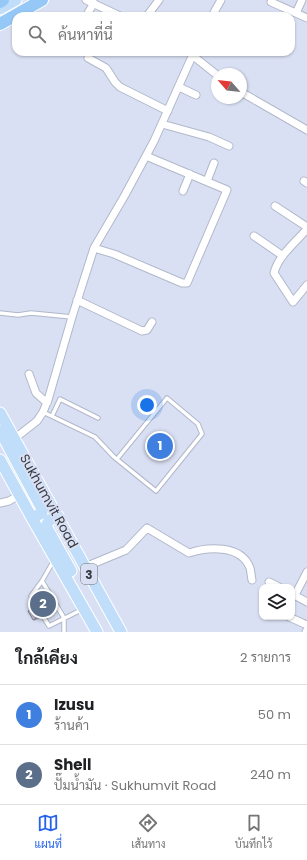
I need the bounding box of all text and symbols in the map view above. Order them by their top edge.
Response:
search box [12,12,295,56]
icon: search [26,23,48,45]
text: ค้นหาที่นี่ [58,24,113,45]
north arrow [211,68,247,104]
your location [137,395,157,415]
pin: 1 [147,431,173,461]
street label: Sukhumvit Road [15,450,83,552]
road number: 3 [81,564,97,584]
map controls [259,584,295,620]
button: layers [259,584,295,620]
pin: 2 [30,589,56,619]
text: ใกล้เคียง [16,646,78,670]
text: 2 รายการ [240,648,291,667]
text: Izusu [54,694,94,715]
text: 1 [27,705,31,724]
text: 50 m [258,705,291,724]
text: ร้านค้า [54,716,89,735]
text: Shell [54,754,91,775]
text: 2 [25,765,33,784]
text: 240 m [250,765,291,784]
text: ปั๊มน้ำมัน · Sukhumvit Road [54,776,216,795]
tab: แผนที่ [35,812,62,853]
tab: เส้นทาง [131,812,166,853]
tab: บันทึกไว้ [235,812,272,853]

